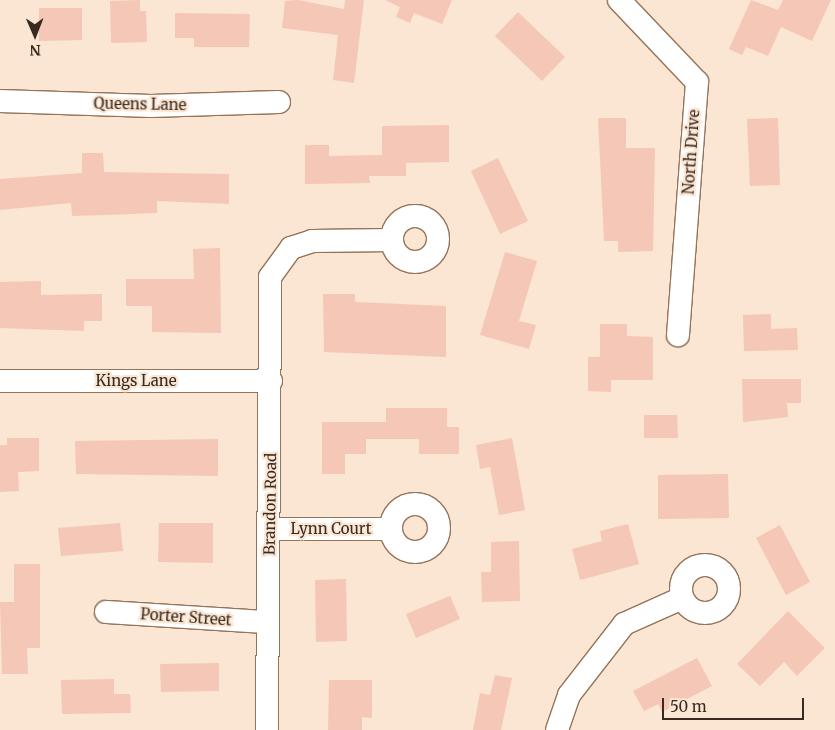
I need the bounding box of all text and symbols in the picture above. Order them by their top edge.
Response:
north arrow [10,10,60,60]
text: N [30,41,41,59]
street label: Queens Lane [93,94,187,114]
street label: North Drive [679,109,703,195]
street label: Kings Lane [96,372,176,390]
street label: Brandon Road [260,453,280,555]
street label: Lynn Court [290,520,372,538]
street label: Porter Street [140,605,232,629]
scale bar [665,688,808,720]
text: 50 m [670,697,707,716]

